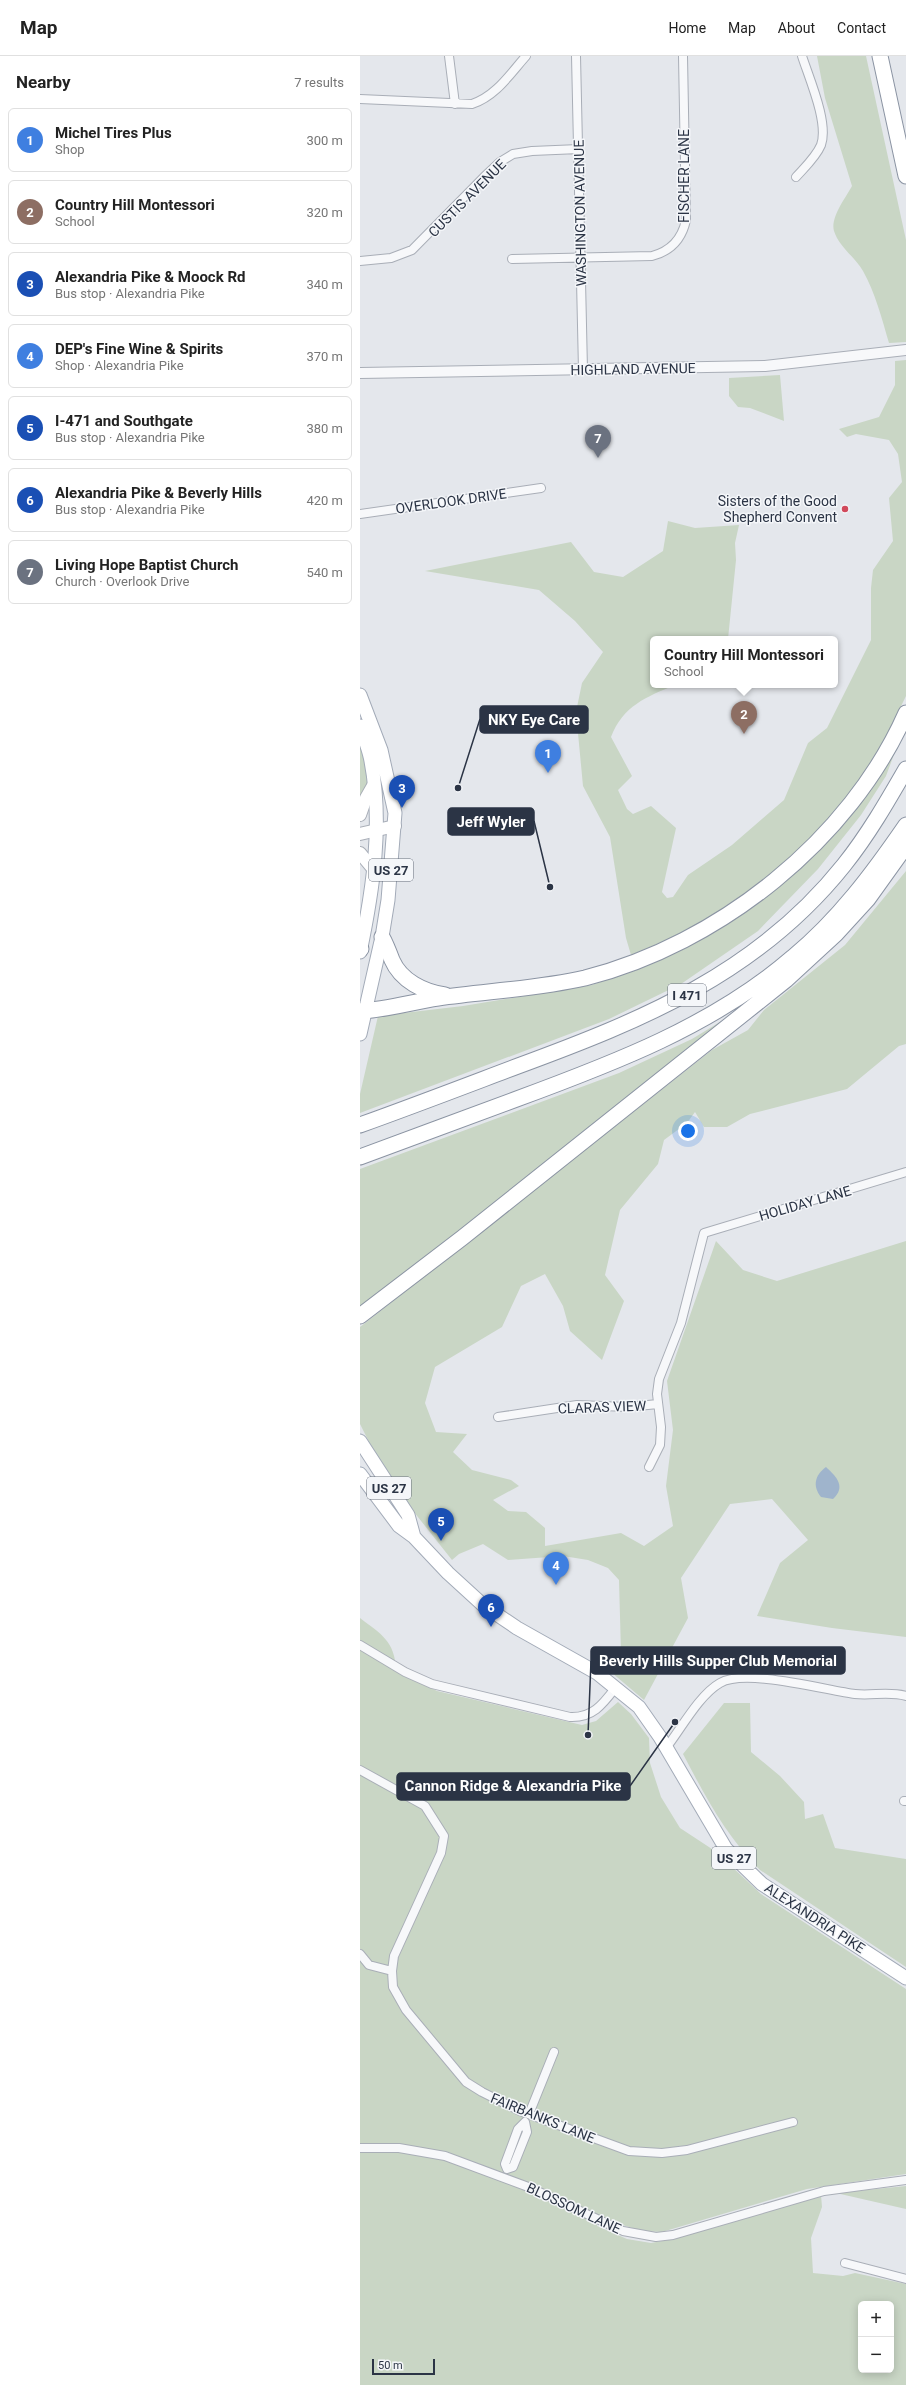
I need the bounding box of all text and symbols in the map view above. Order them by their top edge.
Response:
text: Map [20,16,58,39]
text: Home [668,20,706,36]
text: Map [728,20,756,36]
text: About [778,20,815,36]
text: Contact [837,20,886,36]
text: Nearby [16,72,71,92]
text: 7 results [294,75,344,90]
text: Michel Tires Plus [55,124,172,142]
street label: FISCHER LANE [676,129,692,223]
text: 1 [26,133,34,148]
text: 300 m [306,133,343,148]
street label: WASHINGTON AVENUE [571,140,589,286]
text: Shop [55,142,85,157]
street label: CUSTIS AVENUE [425,156,509,240]
text: Country Hill Montessori [55,196,215,214]
text: 2 [26,205,34,220]
text: 320 m [306,205,343,220]
text: School [55,214,95,229]
text: Alexandria Pike & Moock Rd [55,268,245,286]
text: 3 [26,277,34,292]
text: 340 m [306,277,343,292]
text: Bus stop · Alexandria Pike [55,286,205,301]
text: DEP's Fine Wine & Spirits [55,340,223,358]
text: 4 [26,349,34,364]
text: 370 m [306,349,343,364]
text: Shop · Alexandria Pike [55,358,184,373]
street label: HIGHLAND AVENUE [570,360,696,378]
text: I-471 and Southgate [55,412,193,430]
text: 5 [26,421,34,436]
text: 380 m [306,421,343,436]
pin: 7 [585,425,611,458]
text: Bus stop · Alexandria Pike [55,430,205,445]
text: Alexandria Pike & Beverly Hills [55,484,262,502]
street label: OVERLOOK DRIVE [394,485,508,517]
text: 6 [26,493,34,508]
text: 420 m [306,493,343,508]
place label: Sisters of the Good Shepherd Convent [718,493,837,525]
text: Bus stop · Alexandria Pike [55,502,205,517]
marker: Sisters of the Good Shepherd Convent [840,504,850,514]
text: Living Hope Baptist Church [55,556,238,574]
text: 7 [26,565,34,580]
text: 540 m [306,565,343,580]
text: Church · Overlook Drive [55,574,189,589]
popup [650,636,838,688]
text: Country Hill Montessori [664,646,824,664]
text: School [664,664,704,679]
pin: 2 [731,701,757,734]
callout: NKY Eye Care [480,706,588,733]
text: NKY Eye Care [488,711,580,729]
pin: 1 [535,740,561,773]
pin: 3 [389,775,415,808]
callout: Jeff Wyler [448,808,534,835]
text: Jeff Wyler [456,813,526,831]
road number: US 27 [369,859,413,881]
road number: I 471 [668,984,706,1006]
your location [678,1121,698,1141]
street label: HOLIDAY LANE [757,1182,853,1224]
street label: CLARAS VIEW [557,1397,647,1417]
road number: US 27 [367,1477,411,1499]
pin: 5 [428,1508,454,1541]
pin: 4 [543,1552,569,1585]
pin: 6 [478,1594,504,1627]
callout: Beverly Hills Supper Club Memorial [591,1647,845,1674]
text: Beverly Hills Supper Club Memorial [599,1652,837,1670]
callout: Cannon Ridge & Alexandria Pike [397,1773,630,1800]
text: Cannon Ridge & Alexandria Pike [405,1777,621,1795]
road number: US 27 [712,1847,756,1869]
street label: ALEXANDRIA PIKE [762,1880,868,1956]
street label: FAIRBANKS LANE [488,2090,598,2146]
street label: BLOSSOM LANE [524,2179,624,2237]
map controls [858,2301,894,2373]
button: + [858,2301,894,2337]
button: − [858,2337,894,2373]
scale bar [372,2357,435,2376]
text: 50 m [378,2359,403,2372]

